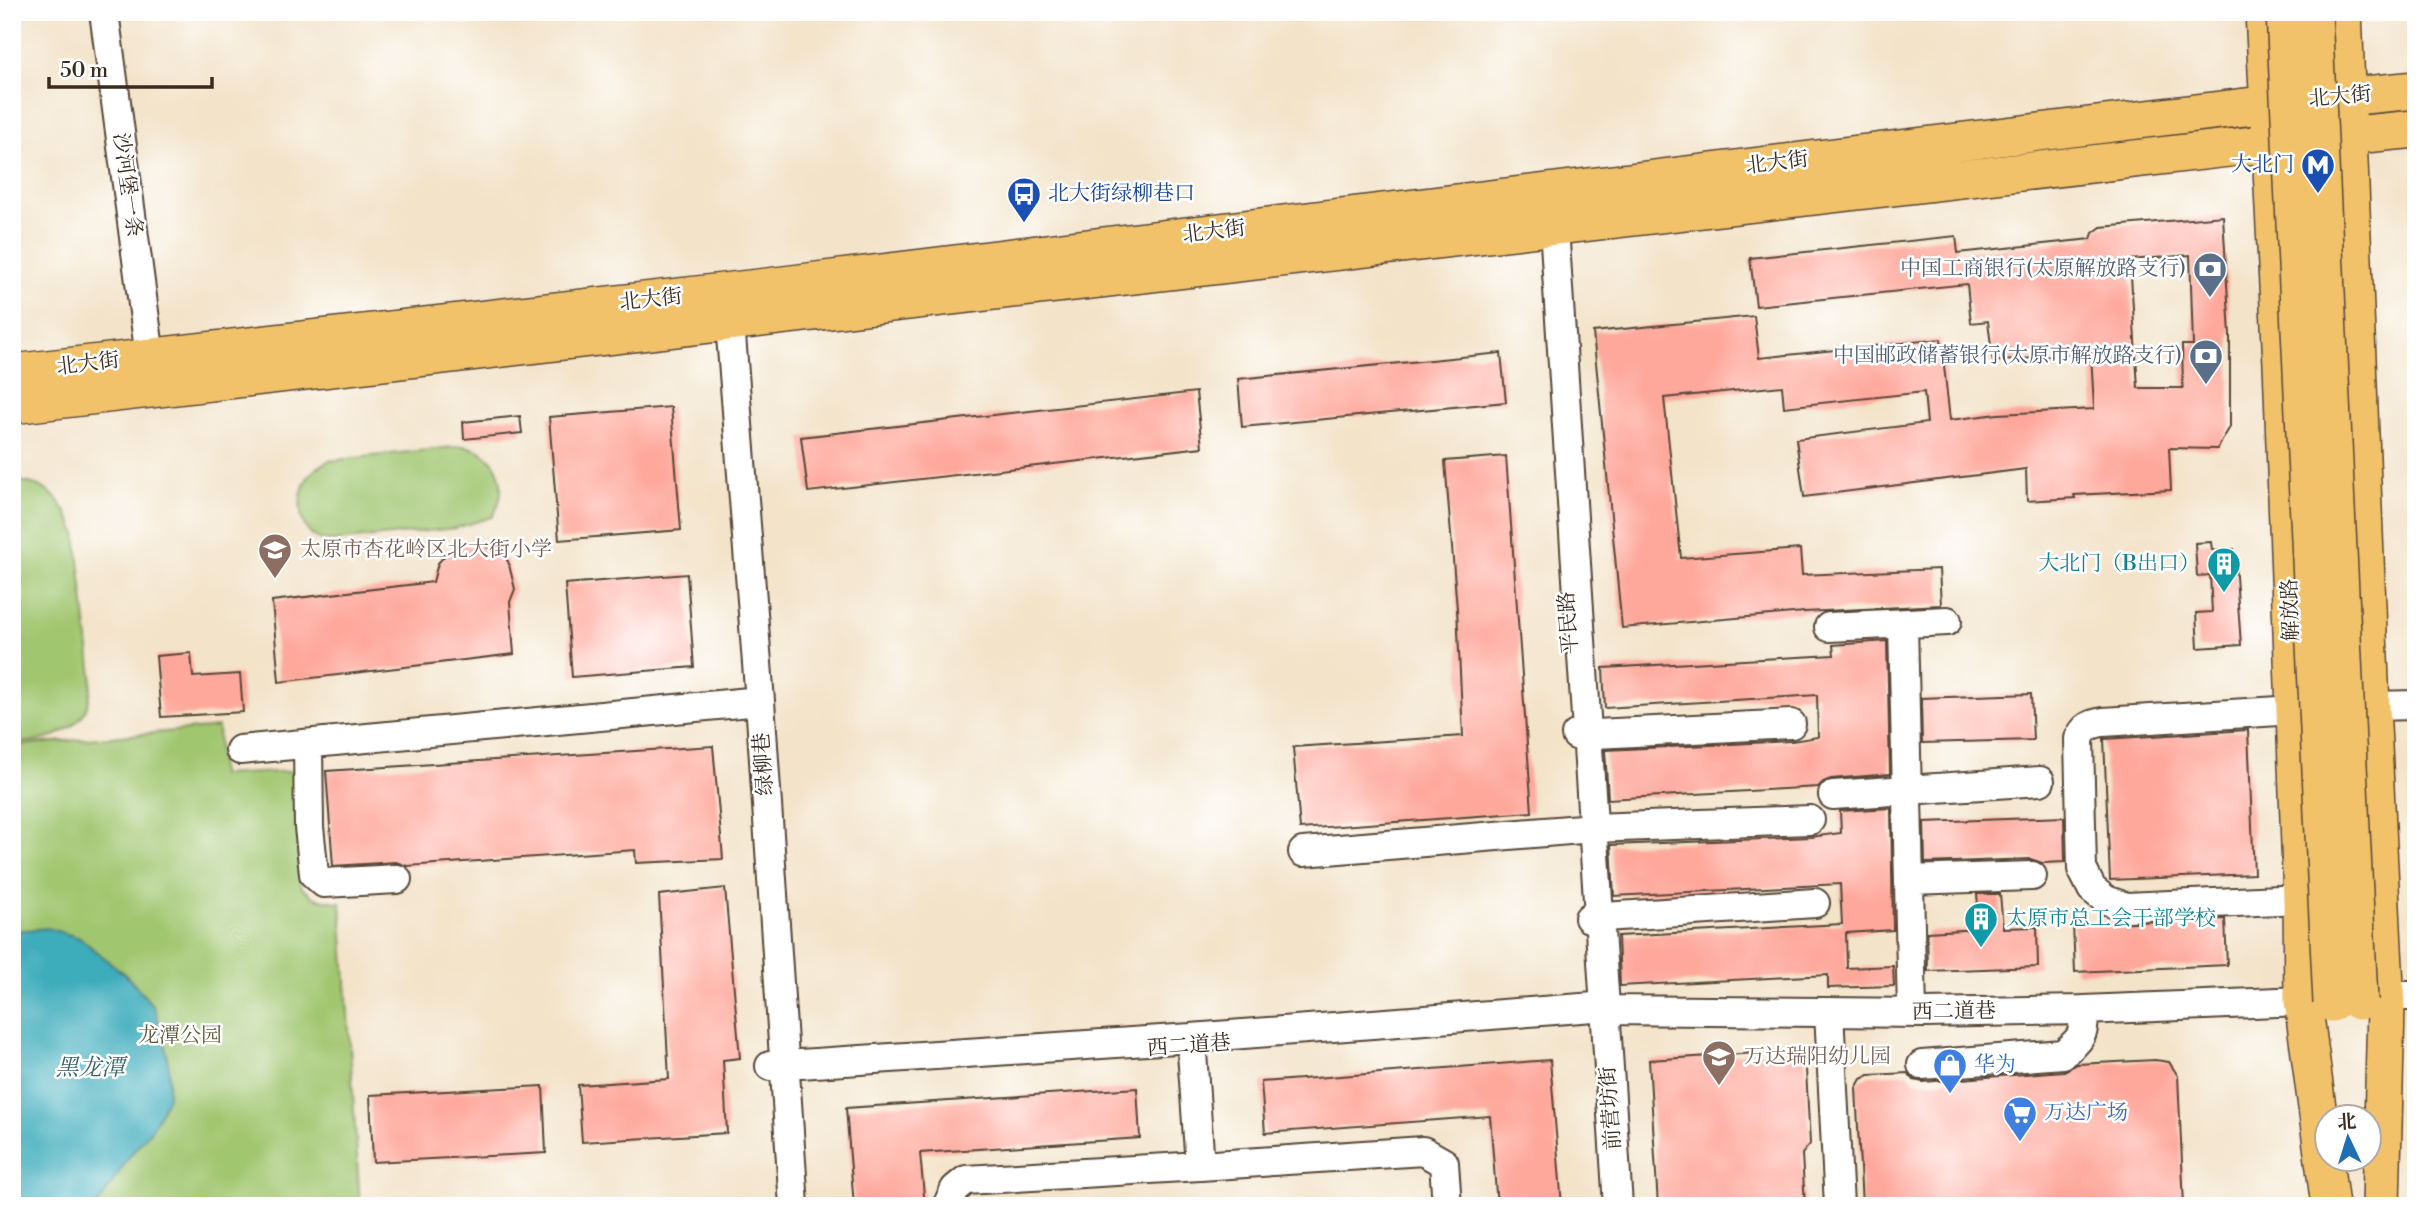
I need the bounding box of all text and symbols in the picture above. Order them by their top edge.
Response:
scale bar [49,46,212,90]
text: 50 m [60,58,108,84]
street label: 北大街 [2307,81,2373,113]
street label: 沙河堡一条 [107,131,147,239]
street label: 北大街 [1744,146,1810,180]
metro station icon: 大北门 [2299,146,2337,195]
place label: 大北门 [2231,152,2294,178]
bus stop icon: 北大街绿柳巷口 [1005,175,1043,224]
place label: 北大街绿柳巷口 [1048,181,1195,207]
street label: 北大街 [1181,215,1247,249]
bank icon: 中国工商银行(太原解放路支行) [2191,250,2229,299]
place label: 中国工商银行(太原解放路支行) [1900,256,2186,282]
street label: 北大街 [618,284,684,316]
bank icon: 中国邮政储蓄银行(太原市解放路支行) [2187,337,2225,386]
place label: 中国邮政储蓄银行(太原市解放路支行) [1833,343,2182,369]
street label: 北大街 [55,347,121,381]
school or university icon: 太原市杏花岭区北大街小学 [256,531,294,580]
place label: 太原市杏花岭区北大街小学 [300,537,552,563]
building icon: 大北门（B出口） [2205,545,2243,594]
place label: 大北门（B出口） [2038,551,2200,577]
street label: 解放路 [2277,578,2305,642]
street label: 平民路 [1554,591,1584,655]
street label: 绿柳巷 [749,732,779,796]
building icon: 太原市总工会干部学校 [1962,900,2000,949]
place label: 太原市总工会干部学校 [2006,906,2216,932]
street label: 西二道巷 [1912,998,1996,1026]
park label: 龙潭公园 [138,1023,222,1049]
street label: 西二道巷 [1146,1030,1232,1062]
school or university icon: 万达瑞阳幼儿园 [1700,1038,1738,1087]
place label: 万达瑞阳幼儿园 [1744,1044,1891,1070]
shop icon: 华为 [1931,1046,1969,1095]
place label: 华为 [1974,1052,2016,1078]
water label: 黑龙潭 [56,1054,129,1082]
street label: 前营坊街 [1595,1065,1627,1151]
supermarket icon: 万达广场 [2001,1094,2039,1143]
place label: 万达广场 [2044,1100,2128,1126]
north arrow [2312,1102,2382,1172]
text: 北 [2337,1109,2357,1135]

